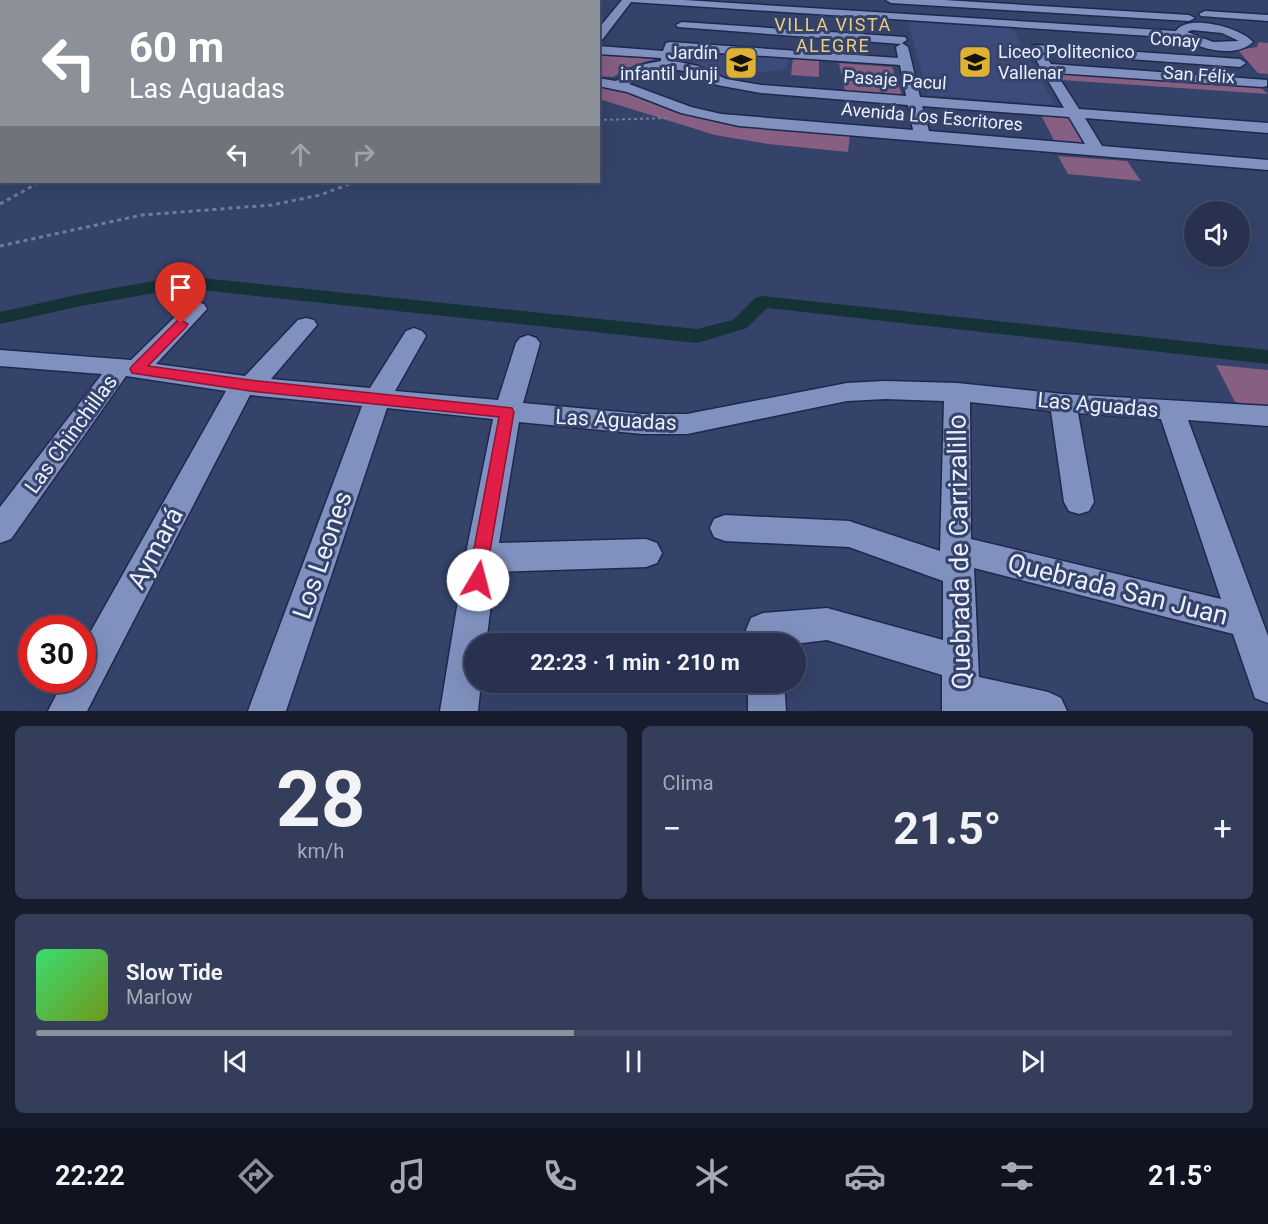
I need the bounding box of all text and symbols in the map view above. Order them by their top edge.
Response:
district label: VILLA VISTA ALEGRE [774,14,892,56]
text: 60 m [129,23,224,72]
icon: left [30,24,108,102]
street label: Conay [1149,27,1201,52]
place label: Liceo Politecnico Vallenar [998,41,1135,83]
place label: Jardín infantil Junji [620,42,718,84]
school or university icon: Liceo Politecnico Vallenar [957,44,993,80]
school or university icon: Jardín infantil Junji [723,45,759,81]
street label: San Félix [1162,62,1236,87]
street label: Pasaje Pacul [843,65,947,94]
text: Las Aguadas [129,73,285,105]
street label: Avenida Los Escritores [840,98,1024,135]
icon: left [221,138,254,171]
icon: ahead [284,138,317,171]
icon: right [347,138,380,171]
map controls [1184,201,1250,267]
button: sound [1184,201,1250,267]
pin [155,262,206,324]
icon: arrive [164,271,197,304]
street label: Las Chinchillas [20,370,122,498]
street label: Las Aguadas [1036,388,1160,422]
street label: Las Aguadas [555,405,677,435]
street label: Quebrada de Carrizalillo [942,414,976,690]
street label: Los Leones [286,487,358,623]
street label: Aymará [121,502,189,594]
street label: Quebrada San Juan [1005,547,1231,631]
position arrow [446,548,510,612]
speed limit sign: 30 [18,615,96,693]
text: 22:23 · 1 min · 210 m [530,650,740,675]
text: 28 [276,754,366,845]
text: Clima [663,771,714,795]
text: 21.5° [893,802,1001,855]
text: − [663,809,681,848]
text: + [1213,809,1232,848]
text: km/h [297,839,344,863]
text: Slow Tide [126,960,223,985]
text: Marlow [126,985,192,1009]
icon: previous [219,1045,252,1078]
icon: pause [617,1045,650,1078]
icon: next [1016,1045,1049,1078]
icon: directions [235,1155,277,1197]
icon: music [387,1155,429,1197]
icon: phone [539,1155,581,1197]
icon: climate [691,1155,733,1197]
icon: car [844,1155,886,1197]
icon: filters [996,1155,1038,1197]
text: 22:22 [55,1160,125,1192]
text: 21.5° [1148,1160,1213,1192]

